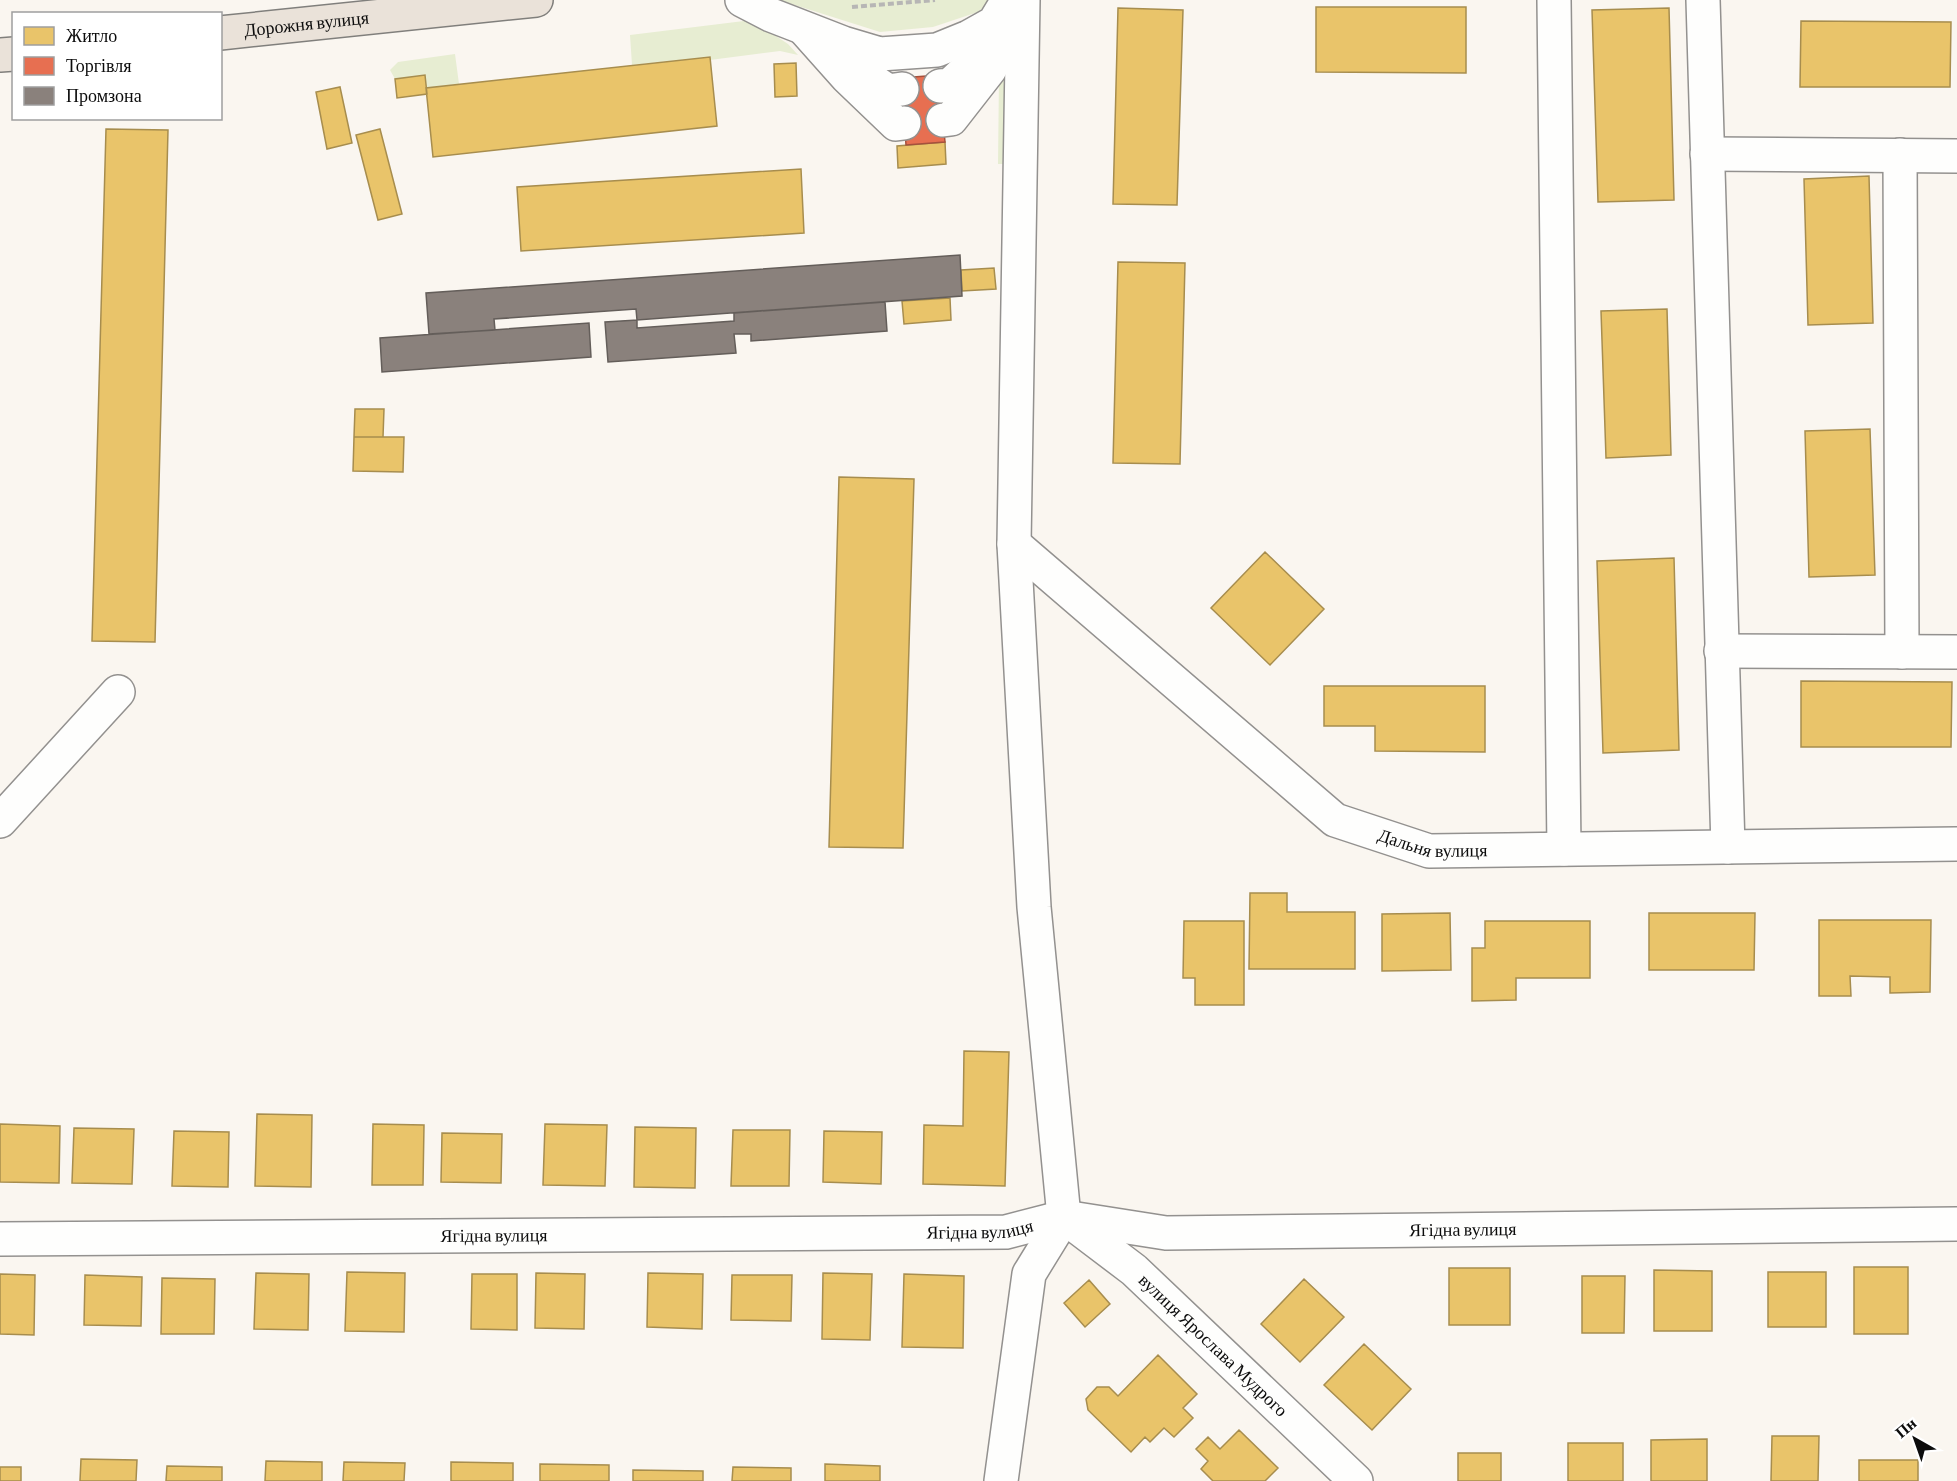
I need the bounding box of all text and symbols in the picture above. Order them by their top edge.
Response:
street label: Дорожня вулиця [243,8,370,40]
legend [12,12,222,120]
text: Житло [66,26,117,46]
text: Торгівля [66,56,132,76]
text: Промзона [66,86,142,106]
street label: Дальня вулиця [1375,825,1488,861]
street label: Ягідна вулиця [926,1215,1035,1243]
street label: Ягідна вулиця [1409,1219,1517,1240]
street label: Ягідна вулиця [440,1225,548,1246]
street label: вулиця Ярослава Мудрого [1135,1270,1292,1421]
north arrow [1885,1409,1945,1469]
text: Пн [1892,1414,1919,1441]

